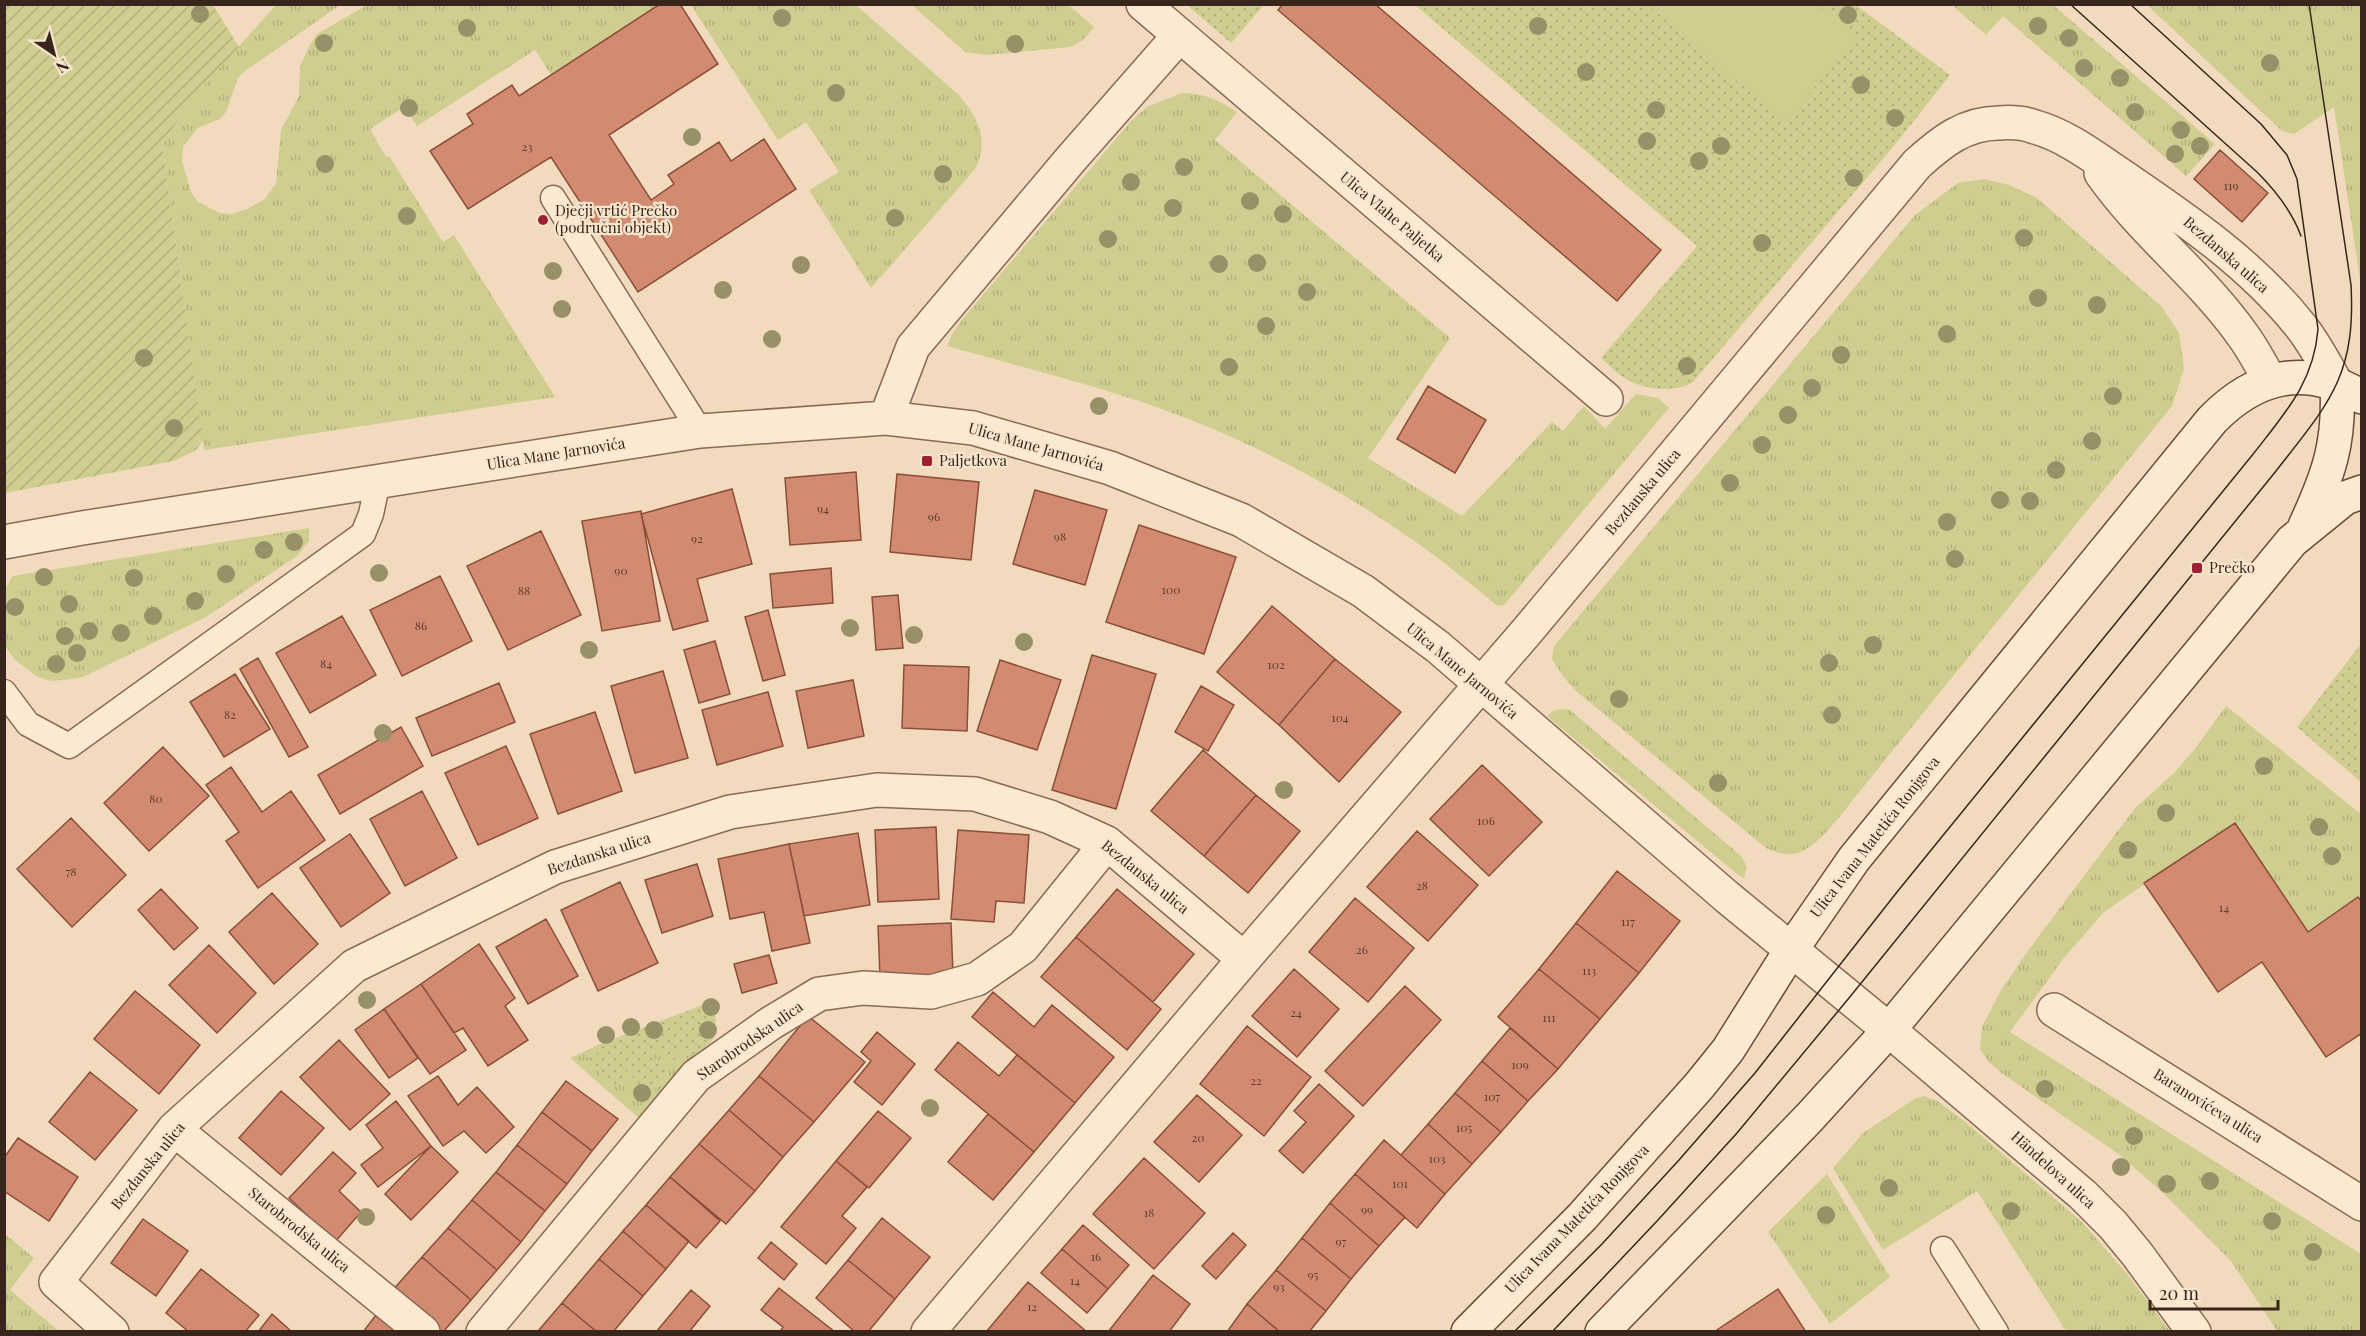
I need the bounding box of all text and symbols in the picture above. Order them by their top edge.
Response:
north arrow [24,24,84,84]
text: N [52,55,74,79]
house number: 23 [521,138,533,154]
street label: Ulica Vlahe Paljetka [1336,167,1450,266]
house number: 119 [2224,177,2239,193]
place label: Dječji vrtić Prečko (područni objekt) [555,200,677,237]
street label: Bezdanska ulica [2180,212,2274,297]
marker: Dječji vrtić Prečko (područni objekt) [536,213,550,227]
street label: Ulica Mane Jarnovića [966,417,1107,475]
street label: Ulica Mane Jarnovića [485,432,627,474]
street label: Bezdanska ulica [1600,443,1685,539]
place label: Paljetkova [939,450,1008,470]
marker: Paljetkova [920,454,934,468]
house number: 94 [817,500,829,516]
house number: 96 [928,508,940,524]
house number: 98 [1054,528,1066,544]
house number: 92 [691,530,703,546]
place label: Prečko [2209,557,2255,577]
marker: Prečko [2190,561,2204,575]
house number: 90 [614,562,628,578]
house number: 100 [1162,581,1180,597]
house number: 88 [518,582,530,598]
house number: 86 [415,617,427,633]
street label: Ulica Mane Jarnovića [1403,618,1523,723]
house number: 84 [320,655,332,671]
house number: 102 [1267,656,1285,672]
house number: 82 [224,706,236,722]
house number: 104 [1331,709,1349,725]
street label: Ulica Ivana Matetića Ronjgova [1805,751,1944,921]
house number: 80 [149,790,163,806]
house number: 106 [1477,812,1495,828]
street label: Bezdanska ulica [545,827,653,879]
street label: Bezdanska ulica [1098,835,1194,918]
house number: 78 [65,863,77,879]
house number: 28 [1416,877,1428,893]
house number: 14 [2219,899,2229,915]
house number: 117 [1621,913,1635,929]
house number: 26 [1356,941,1368,957]
house number: 113 [1582,962,1596,978]
street label: Starobrodska ulica [692,996,807,1084]
house number: 24 [1290,1004,1302,1020]
house number: 111 [1542,1009,1556,1025]
house number: 109 [1511,1056,1529,1072]
street label: Baranovićeva ulica [2150,1064,2267,1147]
house number: 22 [1250,1072,1262,1088]
house number: 107 [1484,1088,1500,1104]
street label: Bezdanska ulica [106,1117,189,1213]
house number: 105 [1456,1119,1472,1135]
street label: Händelova ulica [2007,1126,2100,1213]
house number: 20 [1192,1129,1204,1145]
street label: Ulica Ivana Matetića Ronjgova [1500,1139,1653,1297]
house number: 103 [1428,1150,1446,1166]
house number: 101 [1392,1175,1409,1191]
street label: Starobrodska ulica [245,1182,355,1277]
house number: 99 [1361,1201,1373,1217]
house number: 18 [1144,1204,1154,1220]
house number: 97 [1336,1233,1347,1249]
house number: 16 [1091,1248,1101,1264]
house number: 95 [1307,1266,1319,1282]
house number: 14 [1070,1272,1080,1288]
scale bar [2150,1273,2278,1311]
house number: 93 [1273,1278,1285,1294]
text: 20 m [2159,1281,2199,1305]
house number: 12 [1027,1298,1037,1314]

